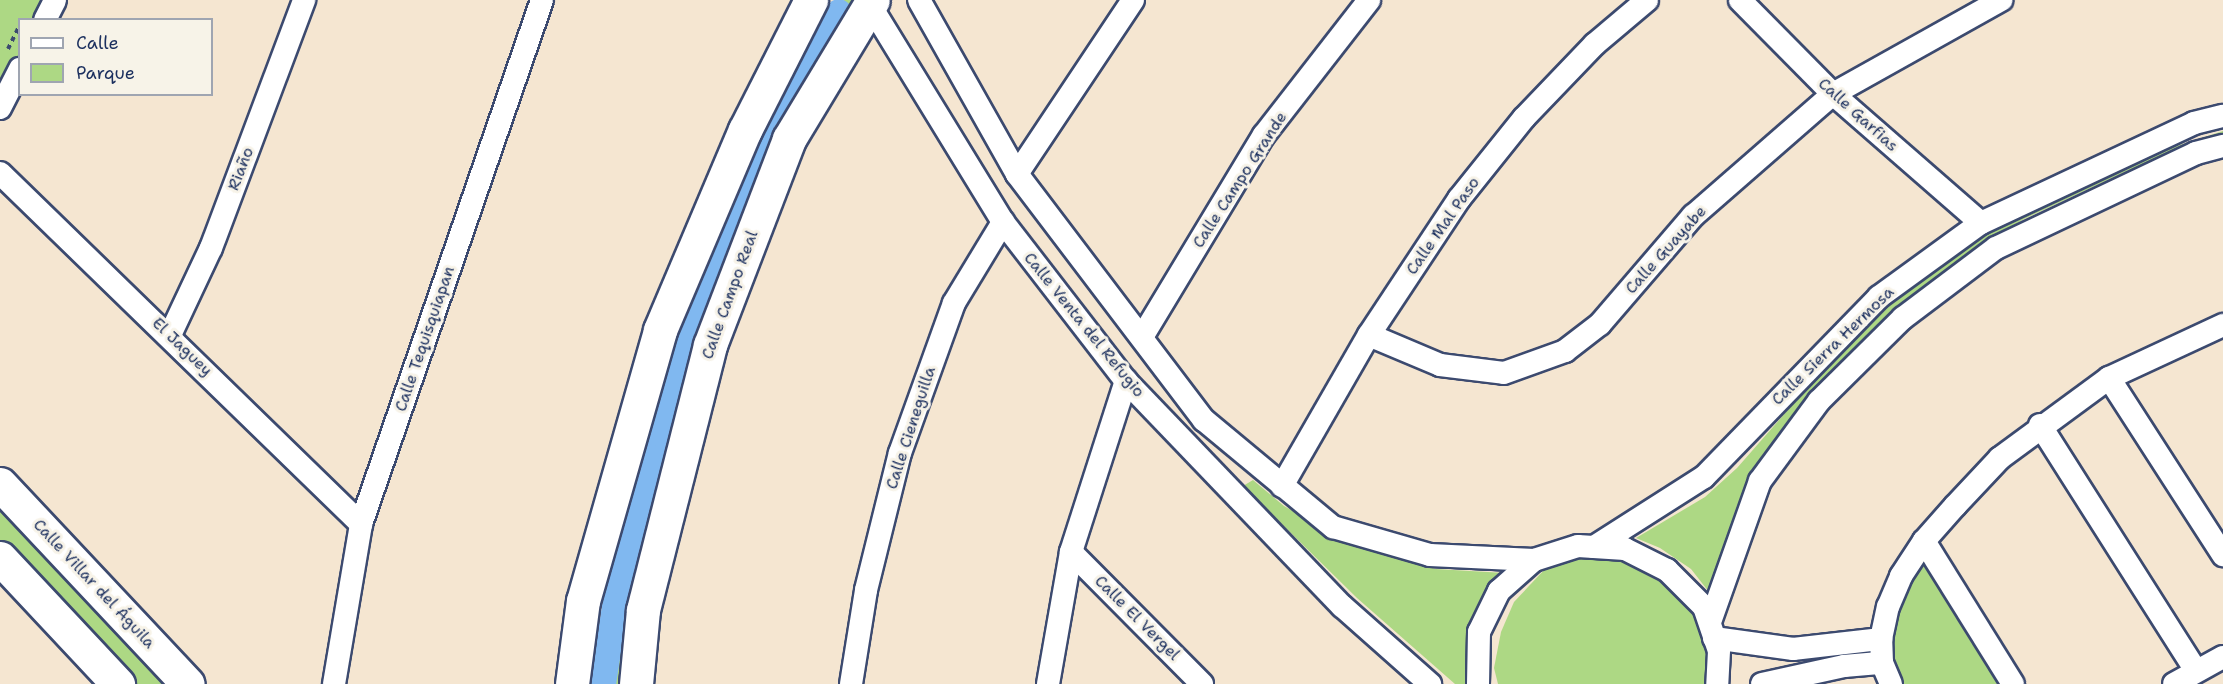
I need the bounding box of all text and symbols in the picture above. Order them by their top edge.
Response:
legend [18,18,213,96]
text: Calle [76,31,119,55]
text: Parque [76,61,135,85]
street label: Calle Garfias [1814,74,1902,156]
street label: Calle Campo Grande [1189,108,1291,252]
street label: Riaño [224,145,258,193]
street label: Calle Mal Paso [1402,173,1484,279]
street label: Calle Guayabe [1621,202,1711,298]
street label: Calle Campo Real [698,228,762,362]
street label: Calle Venta del Refugio [1020,249,1148,401]
street label: Calle Tequisquiapan [391,264,459,414]
street label: Calle Sierra Hermosa [1768,283,1898,409]
street label: El Jaguey [148,314,216,380]
street label: Calle Cieneguilla [882,364,940,492]
street label: Calle Villar del Águila [29,515,159,653]
street label: Calle El Vergel [1091,572,1183,664]

